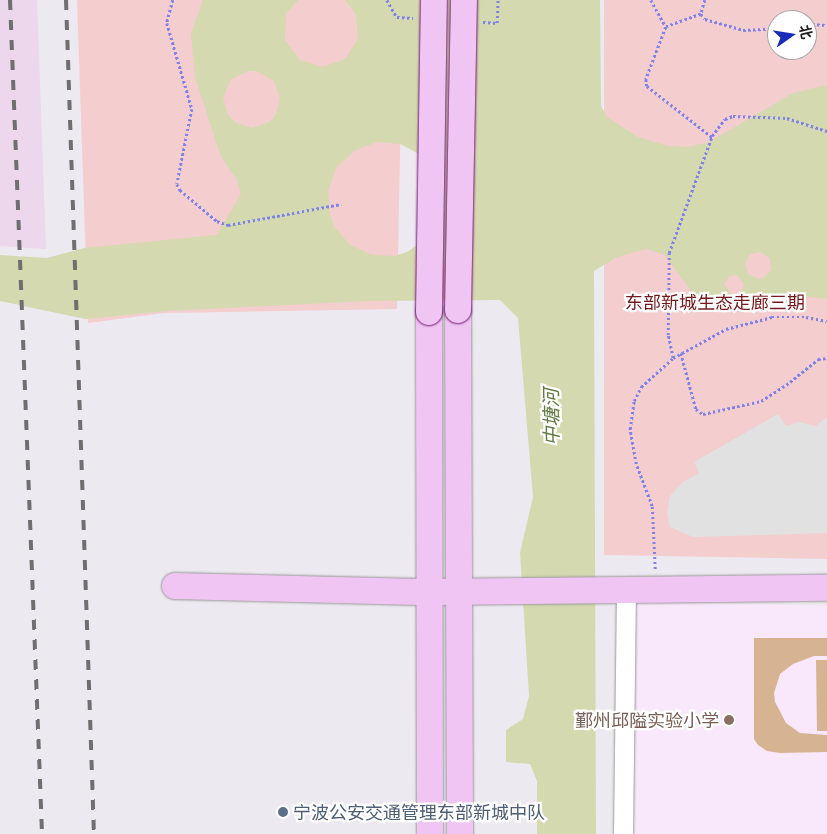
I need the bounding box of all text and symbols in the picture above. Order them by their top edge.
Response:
north arrow [767,10,817,60]
text: 北 [795,23,817,41]
park label: 东部新城生态走廊三期 [625,291,805,313]
water label: 中塘河 [540,388,564,446]
place label: 鄞州邱隘实验小学 [575,709,719,731]
marker: 鄞州邱隘实验小学 [723,714,735,726]
place label: 宁波公安交通管理东部新城中队 [293,801,545,823]
marker: 宁波公安交通管理东部新城中队 [277,806,289,818]

